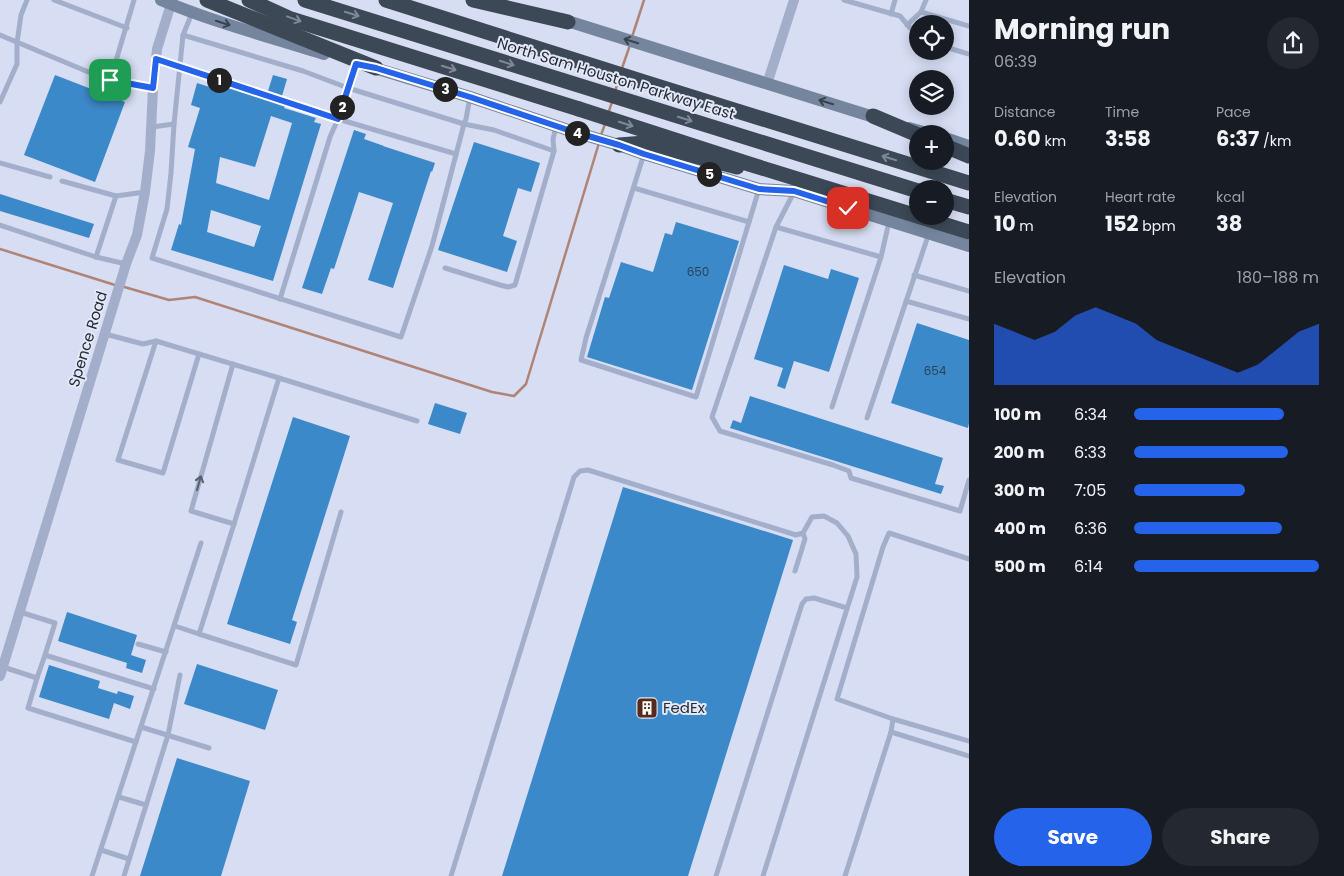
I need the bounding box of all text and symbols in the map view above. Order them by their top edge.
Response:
one-way arrow [343,10,359,20]
text: Morning run [994,10,1170,49]
one-way arrow [285,15,301,24]
map controls [909,15,954,225]
button: locate [909,15,954,60]
button: share [1267,17,1319,69]
one-way arrow [215,18,231,28]
street label: North Sam Houston Parkway East [495,32,738,125]
one-way arrow [624,35,640,45]
text: 06:39 [994,50,1037,73]
pin [89,59,131,101]
one-way arrow [498,59,514,68]
one-way arrow [440,64,456,73]
icon: arrive [96,66,124,94]
pin: 1 [206,68,232,92]
text: 1 [217,70,222,90]
button: layers [909,70,954,115]
pin: 3 [432,76,458,102]
text: 3 [441,79,450,99]
pin: 2 [330,94,354,120]
text: 2 [339,97,347,117]
one-way arrow [819,97,834,106]
text: Distance [994,102,1055,122]
text: Time [1105,102,1139,122]
text: Pace [1216,102,1251,122]
one-way arrow [677,115,693,125]
pin: 4 [564,120,590,146]
one-way arrow [617,120,633,129]
text: 4 [573,123,582,143]
text: 0.60 [994,124,1041,153]
text: 3:58 [1105,124,1151,153]
text: 6:37 [1216,124,1259,153]
button: + [909,125,954,170]
text: km [1041,131,1066,151]
text: /km [1259,131,1291,151]
one-way arrow [881,153,897,163]
pin: 5 [696,162,722,186]
text: 5 [705,164,714,184]
button: − [909,180,954,225]
pin [827,187,869,229]
text: Elevation [994,187,1057,207]
text: Heart rate [1105,187,1175,207]
text: kcal [1216,187,1245,207]
icon: check [834,194,862,222]
text: 10 [994,209,1016,238]
text: 152 [1105,209,1139,238]
text: 38 [1216,209,1242,238]
text: m [1016,216,1034,236]
text: bpm [1139,216,1176,236]
house number: 650 [687,263,709,280]
text: Elevation [994,266,1066,289]
text: 180–188 m [1237,266,1319,289]
street label: Spence Road [63,288,112,389]
house number: 654 [924,362,947,379]
text: 100 m [994,403,1041,426]
text: 6:34 [1074,403,1107,426]
text: 200 m [994,441,1044,464]
text: 6:33 [1074,441,1106,464]
one-way arrow [195,475,205,491]
text: 300 m [994,479,1045,502]
text: 7:05 [1074,479,1106,502]
text: 400 m [994,517,1046,540]
text: 6:36 [1074,517,1107,540]
text: 500 m [994,555,1046,578]
text: 6:14 [1074,555,1103,578]
building icon: FedEx [635,696,659,720]
place label: FedEx [663,697,705,718]
button: Save [994,808,1152,866]
button: Share [1162,808,1319,866]

